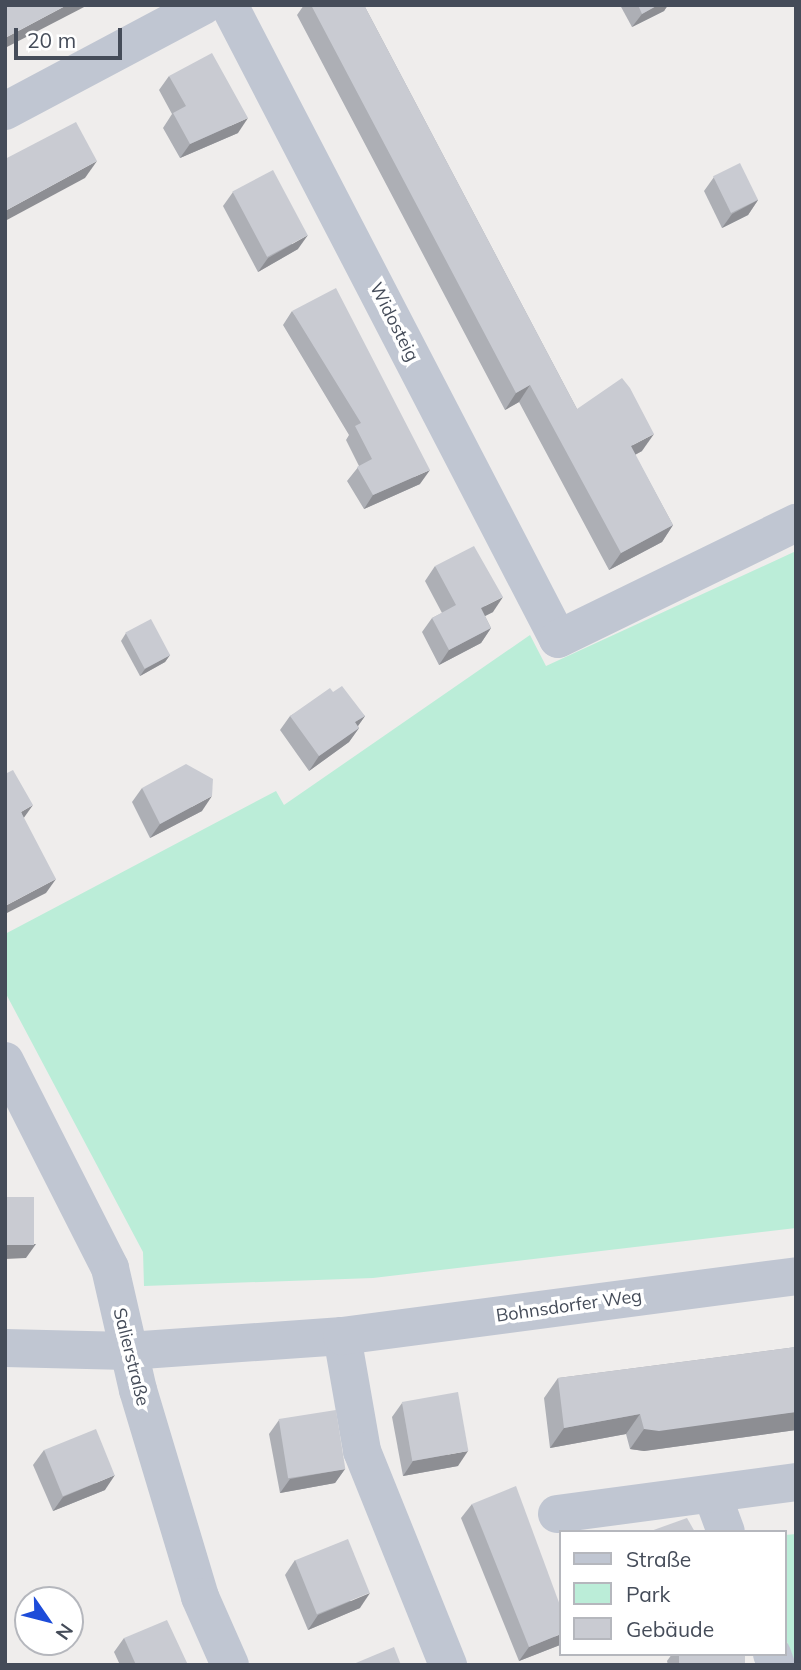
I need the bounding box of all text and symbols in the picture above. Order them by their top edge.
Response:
scale bar [18,14,126,58]
text: 20 m [27,27,76,53]
street label: Widosteig [365,279,423,365]
street label: Bohnsdorfer Weg [495,1285,643,1327]
street label: Salierstraße [108,1306,154,1408]
legend [560,1530,787,1656]
text: Straße [626,1546,691,1572]
text: Park [626,1581,670,1607]
north arrow [14,1586,84,1656]
text: Gebäude [626,1616,714,1642]
text: N [51,1619,79,1645]

